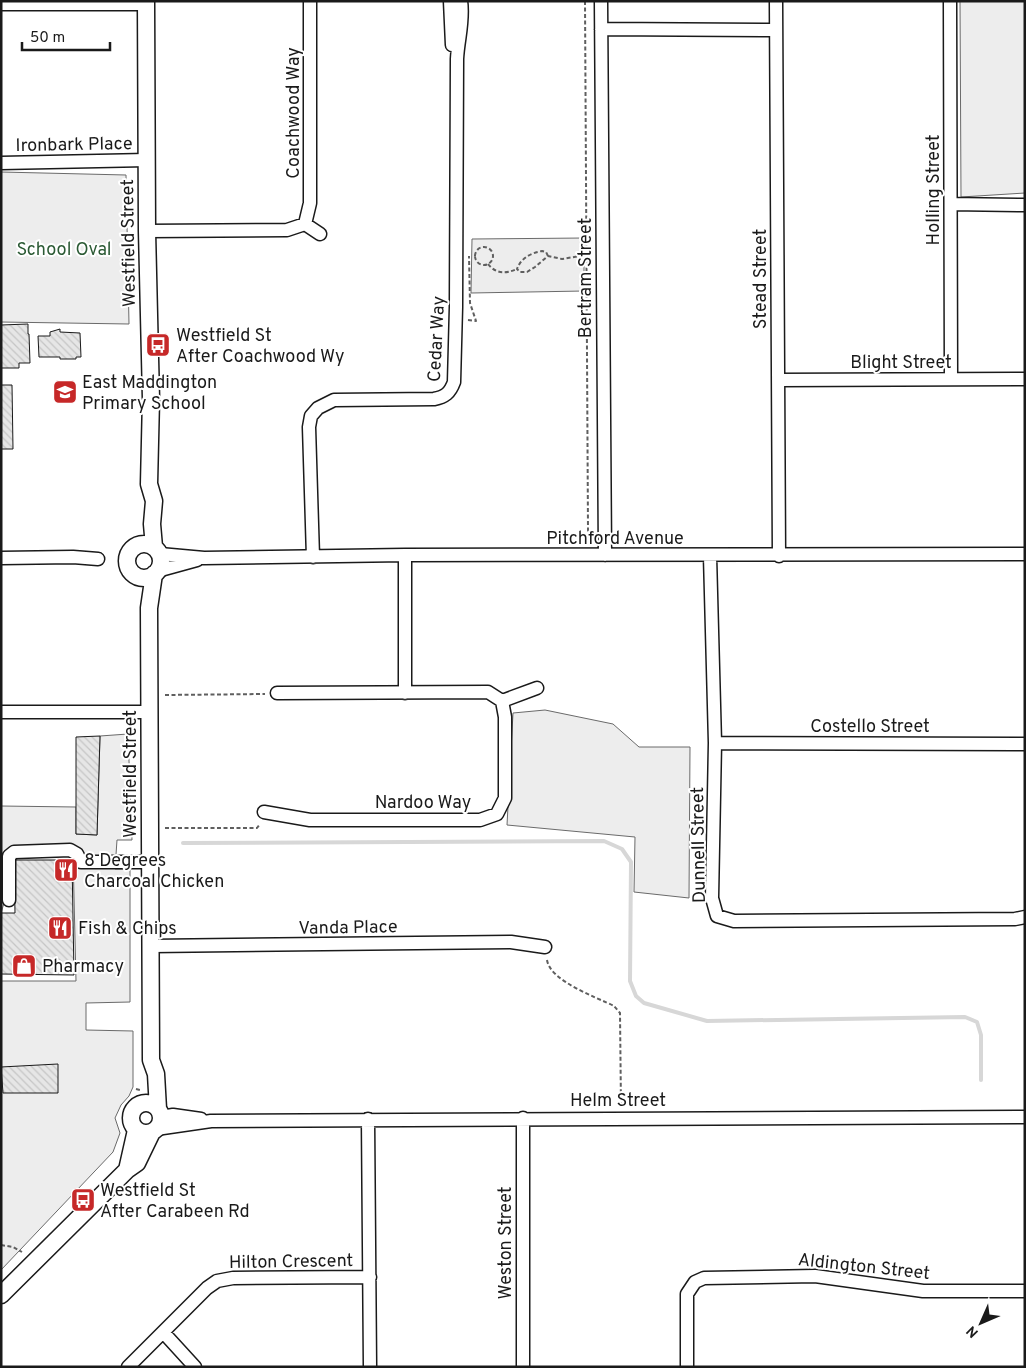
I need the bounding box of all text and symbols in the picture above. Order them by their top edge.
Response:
scale bar [22,20,110,52]
text: 50 m [30,29,65,48]
street label: Coachwood Way [283,47,306,179]
street label: Ironbark Place [15,133,133,158]
street label: Holling Street [923,134,946,246]
street label: Westfield Street [117,179,142,307]
street label: Bertram Street [575,218,598,338]
street label: Stead Street [750,229,773,329]
park label: School Oval [16,239,112,262]
street label: Cedar Way [424,296,451,383]
place label: Westfield St After Coachwood Wy [176,325,344,369]
bus stop icon: Westfield St After Coachwood Wy [145,332,171,358]
street label: Blight Street [850,352,952,375]
place label: East Maddington Primary School [82,372,217,416]
school or university icon: East Maddington Primary School [52,379,78,405]
street label: Pitchford Avenue [546,528,684,551]
street label: Westfield Street [120,710,143,838]
street label: Costello Street [810,716,930,739]
street label: Dunnell Street [687,787,712,903]
street label: Nardoo Way [375,792,471,815]
place label: 8 Degrees Charcoal Chicken [84,850,224,894]
restaurant icon: 8 Degrees Charcoal Chicken [53,857,79,883]
restaurant icon: Fish & Chips [47,915,73,941]
street label: Vanda Place [298,916,398,941]
place label: Fish & Chips [78,918,177,941]
shop icon: Pharmacy [11,953,37,979]
place label: Pharmacy [42,956,124,979]
street label: Helm Street [570,1090,666,1113]
place label: Westfield St After Carabeen Rd [100,1180,250,1224]
street label: Weston Street [495,1186,518,1300]
bus stop icon: Westfield St After Carabeen Rd [70,1187,96,1213]
street label: Aldington Street [797,1249,931,1286]
street label: Hilton Crescent [229,1250,353,1275]
north arrow [956,1298,1006,1348]
text: N [963,1322,982,1341]

